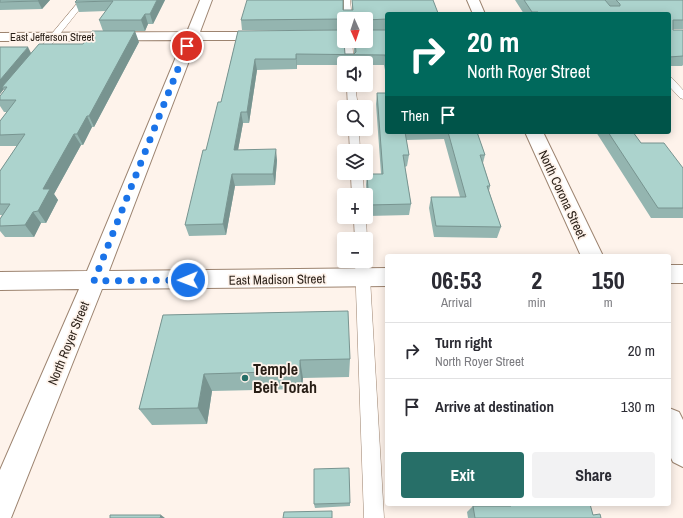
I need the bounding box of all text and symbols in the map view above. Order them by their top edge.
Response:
north arrow [337,12,373,48]
map controls [337,12,373,268]
text: 20 m [467,23,519,61]
icon: right [401,28,453,80]
pin [170,29,204,63]
street label: East Jefferson Street [10,30,95,44]
icon: arrive [176,35,198,57]
button: sound [337,56,373,92]
text: North Royer Street [467,59,590,84]
button: search [337,100,373,136]
icon: arrive [437,104,459,126]
text: Then [401,105,429,126]
button: layers [337,144,373,180]
street label: North Corona Street [535,147,590,241]
button: + [337,188,373,224]
button: − [337,232,373,268]
position arrow [167,259,209,301]
text: 06:53 [431,264,482,296]
text: 2 [531,264,542,296]
text: 150 [592,264,625,296]
street label: East Madison Street [229,270,325,289]
text: Arrival [441,294,472,311]
text: min [528,294,546,311]
text: m [604,294,613,311]
street label: North Royer Street [44,299,93,388]
text: Turn right [435,332,492,353]
icon: right [401,340,423,362]
text: 20 m [628,340,655,361]
text: North Royer Street [435,353,524,370]
place label: Temple Beit Torah [253,358,317,398]
marker: Temple Beit Torah [240,373,250,383]
icon: arrive [401,396,423,418]
text: Arrive at destination [435,396,554,417]
text: 130 m [621,396,655,417]
button: Exit [401,452,524,498]
button: Share [532,452,655,498]

